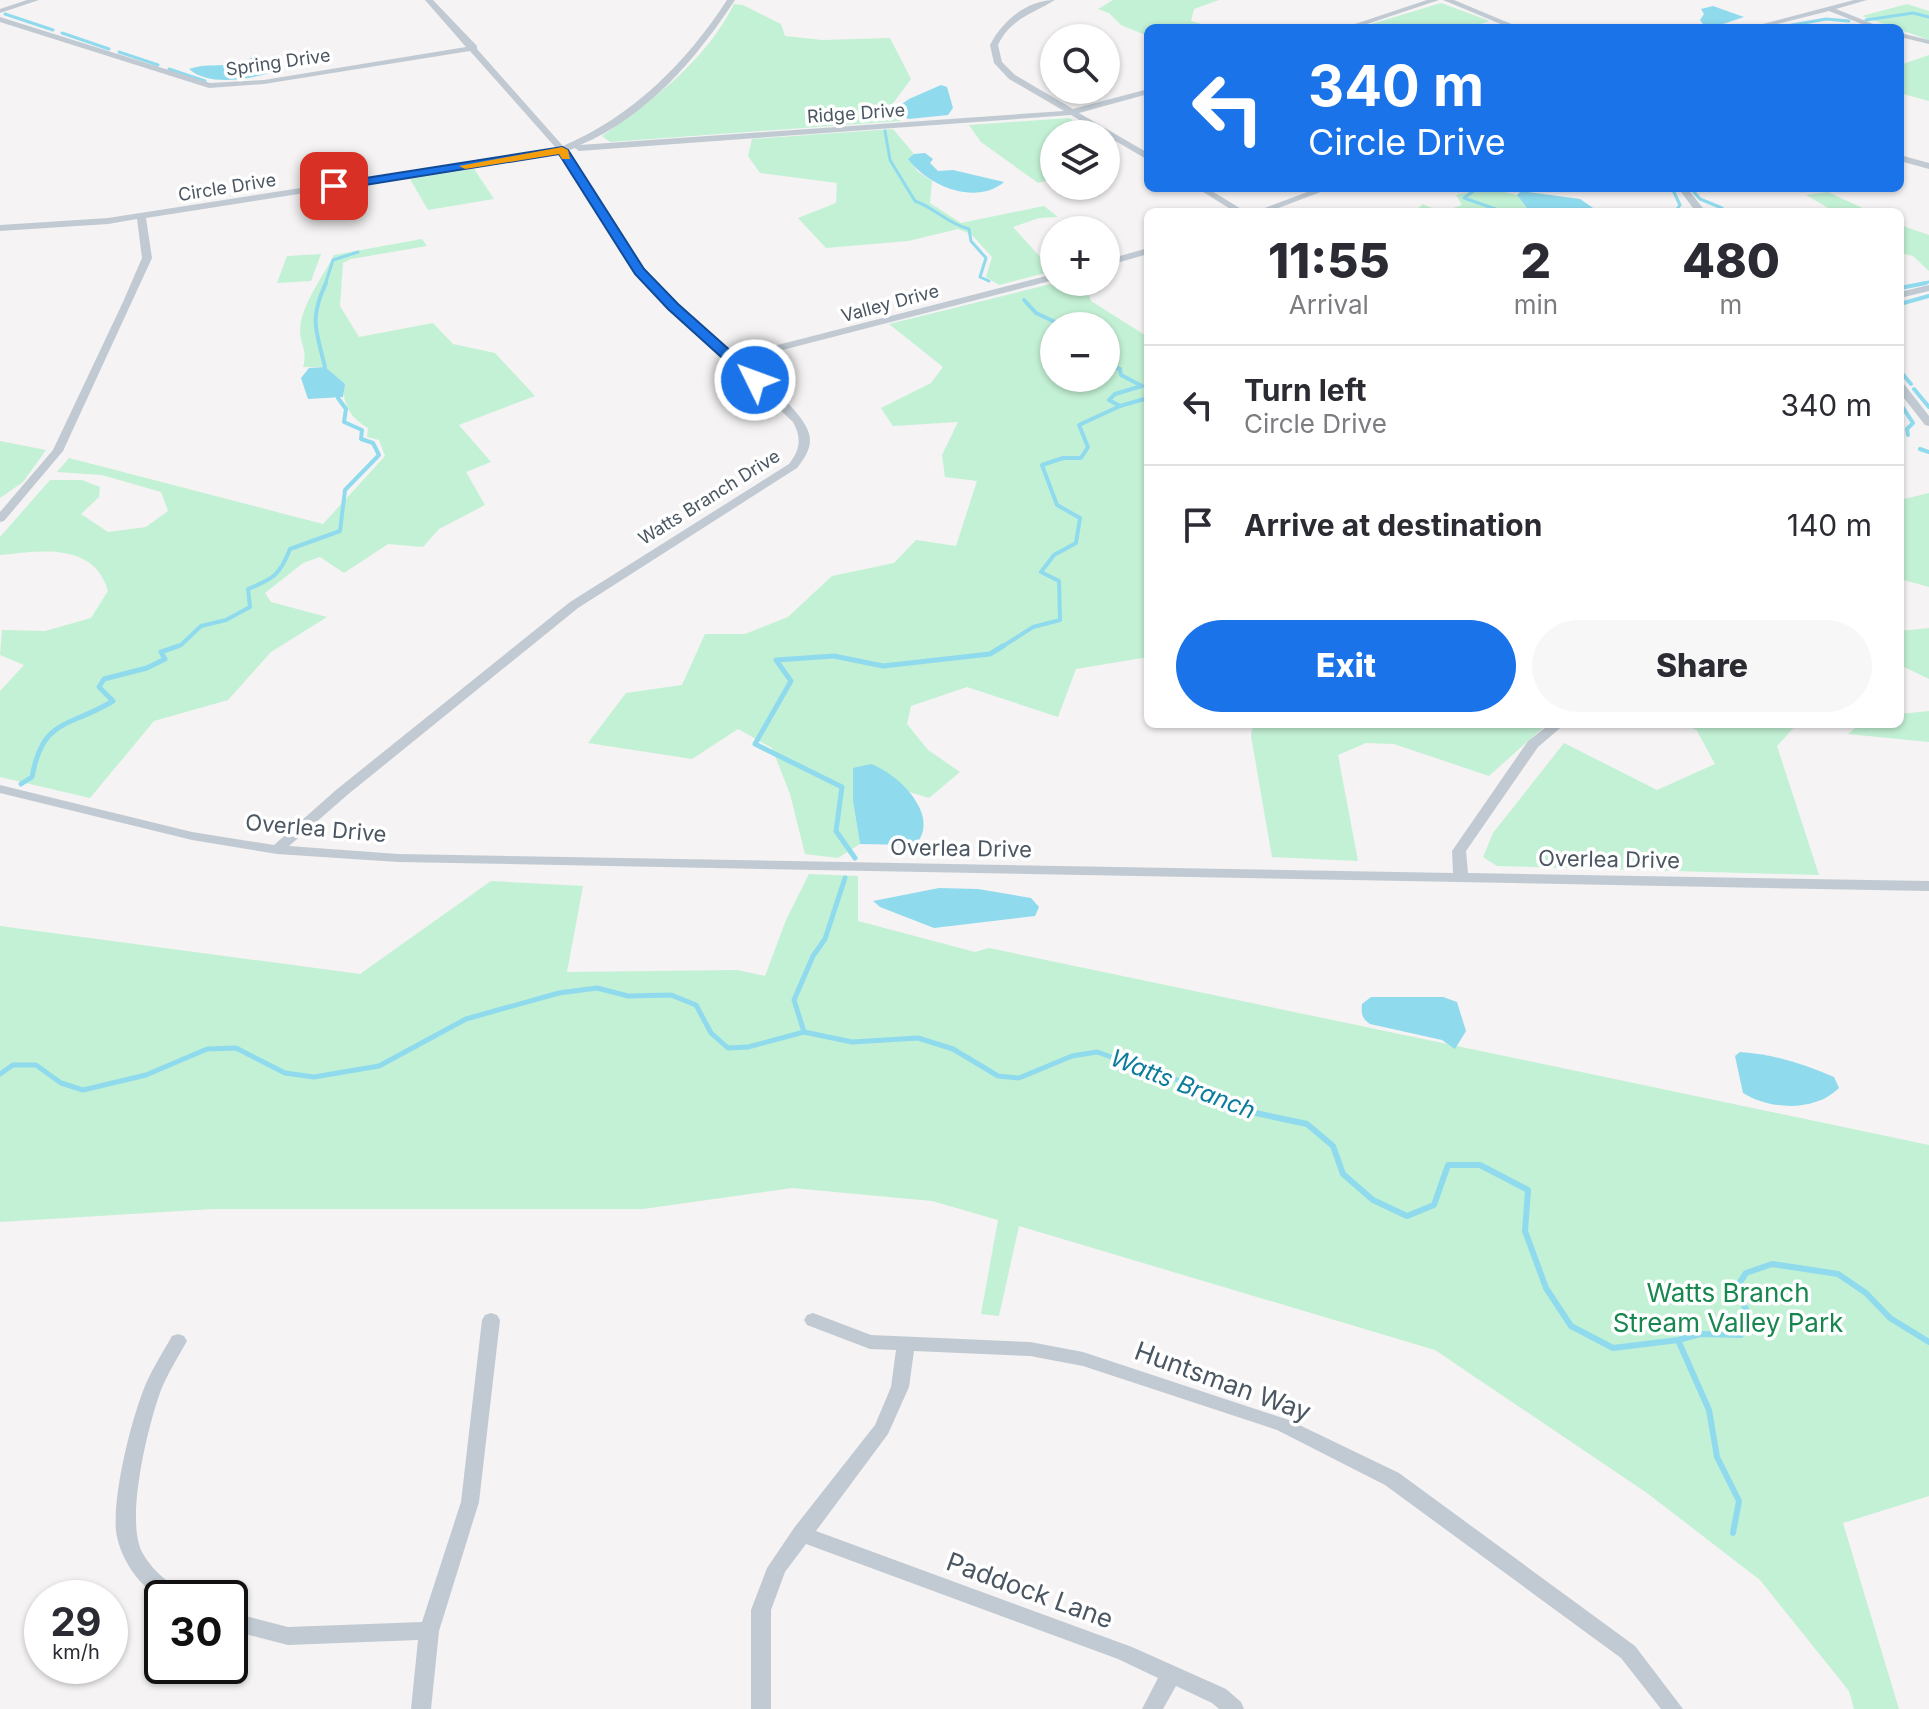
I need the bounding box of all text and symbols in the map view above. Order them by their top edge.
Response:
map controls [1040,24,1120,392]
button: search [1040,24,1120,104]
street label: Spring Drive [224,44,332,80]
text: 340 m [1308,52,1484,120]
icon: left [1176,56,1280,160]
street label: Ridge Drive [806,99,906,127]
button: layers [1040,120,1120,200]
text: Circle Drive [1308,120,1506,164]
pin [300,152,368,220]
icon: arrive [312,164,356,208]
street label: Circle Drive [177,169,277,205]
button: + [1040,216,1120,296]
text: 11:55 [1268,231,1390,290]
text: 2 [1521,231,1551,290]
text: 480 [1682,231,1780,290]
street label: Valley Drive [839,280,941,326]
text: Arrival [1289,289,1369,320]
text: min [1514,289,1558,320]
text: m [1720,289,1742,320]
button: − [1040,312,1120,392]
position arrow [713,338,797,422]
text: Turn left [1244,372,1366,408]
icon: left [1176,383,1220,427]
text: 340 m [1780,387,1872,423]
text: Circle Drive [1244,408,1387,439]
street label: Watts Branch Drive [634,445,784,549]
icon: arrive [1176,503,1220,547]
text: Arrive at destination [1244,507,1542,543]
text: 140 m [1787,507,1872,543]
button: Exit [1176,620,1516,712]
button: Share [1532,620,1872,712]
street label: Overlea Drive [244,809,388,847]
street label: Overlea Drive [890,834,1032,862]
street label: Overlea Drive [1538,845,1680,873]
water label: Watts Branch [1107,1043,1259,1125]
park label: Watts Branch Stream Valley Park [1613,1277,1843,1338]
street label: Huntsman Way [1131,1335,1315,1427]
street label: Paddock Lane [943,1546,1117,1634]
speed limit sign: 30 [144,1580,248,1684]
text: 29 [50,1597,102,1646]
text: km/h [52,1640,100,1664]

